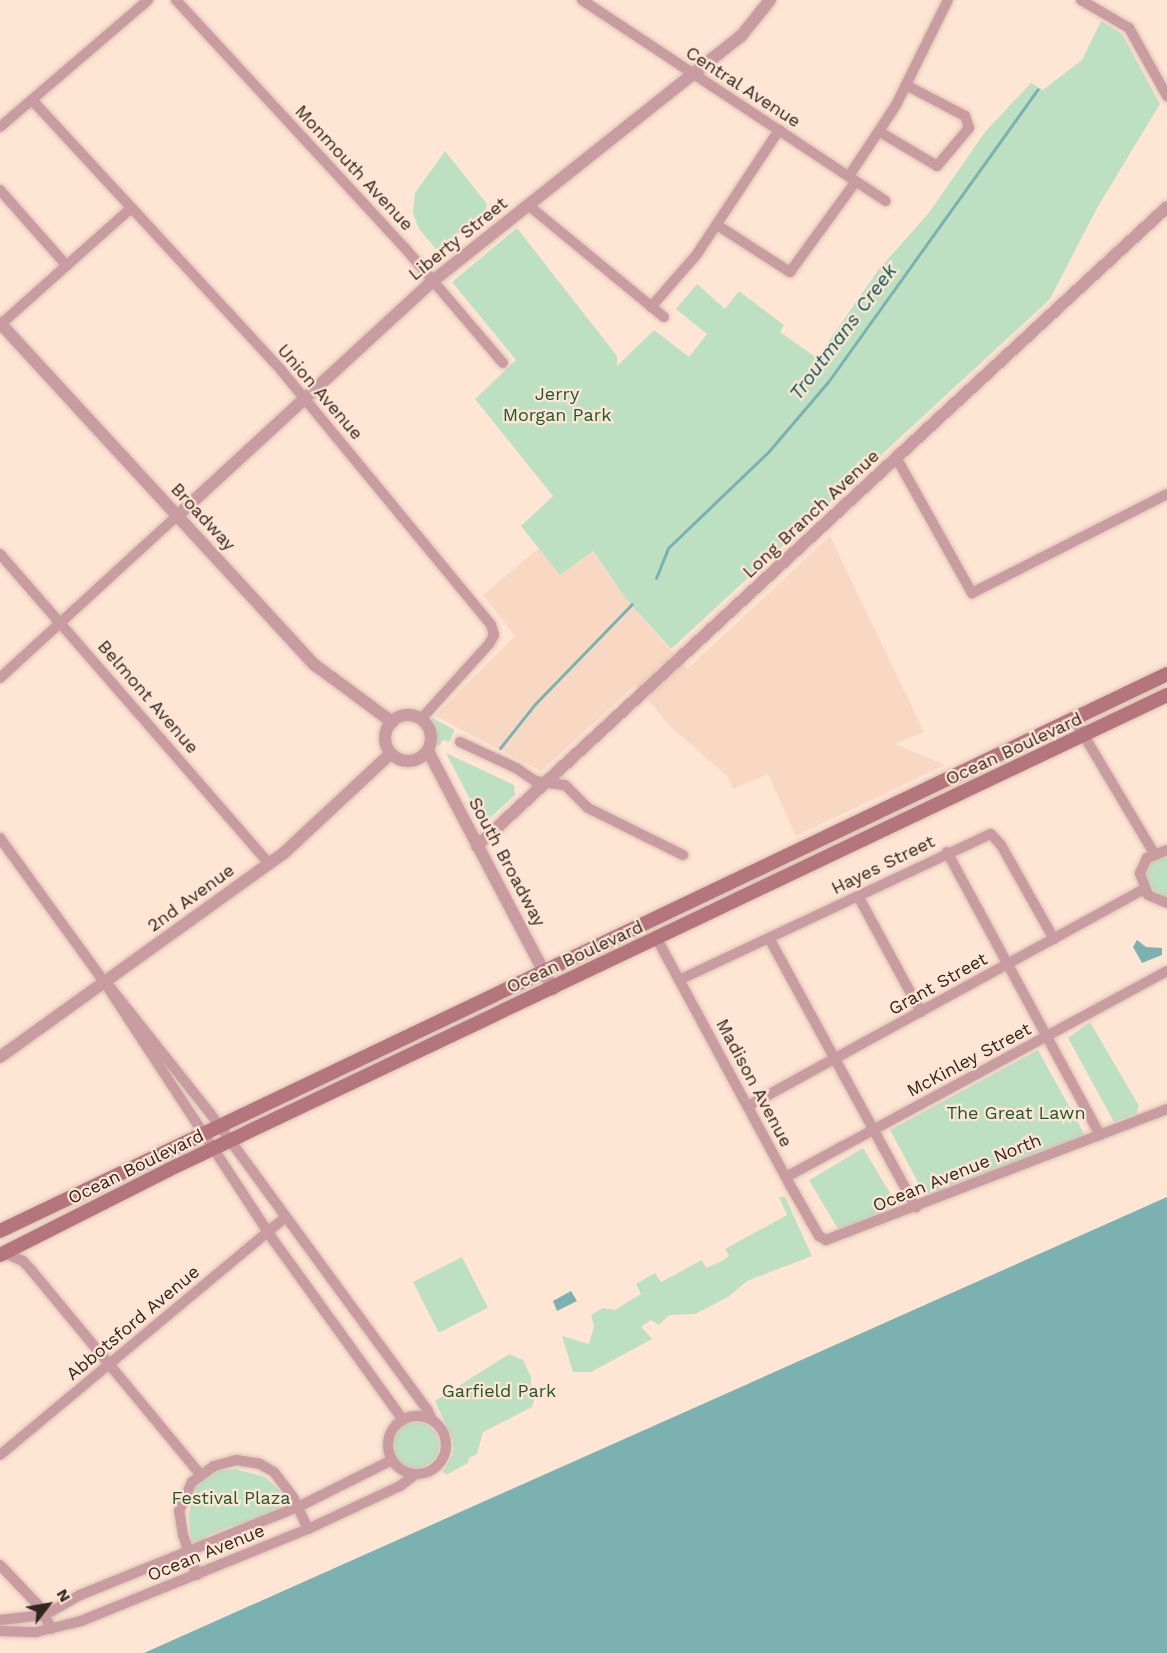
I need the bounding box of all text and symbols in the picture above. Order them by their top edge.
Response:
street label: Central Avenue [681,41,805,133]
street label: Monmouth Avenue [290,100,418,236]
street label: Liberty Street [404,192,512,286]
water label: Troutmans Creek [784,259,902,405]
street label: Union Avenue [272,340,368,444]
park label: Jerry Morgan Park [503,384,611,426]
street label: Long Branch Avenue [738,445,884,583]
street label: Broadway [166,479,240,555]
street label: Belmont Avenue [93,636,203,758]
street label: Ocean Boulevard [942,708,1086,790]
street label: South Broadway [464,794,550,930]
street label: Hayes Street [828,831,938,899]
street label: 2nd Avenue [143,859,239,937]
street label: Ocean Boulevard [503,916,647,998]
street label: Grant Street [885,948,991,1020]
street label: Madison Avenue [711,1015,797,1151]
street label: McKinley Street [903,1018,1035,1102]
park label: The Great Lawn [946,1102,1086,1124]
street label: Ocean Boulevard [65,1125,207,1209]
street label: Ocean Avenue North [869,1129,1045,1217]
street label: Abbotsford Avenue [62,1261,204,1385]
park label: Garfield Park [442,1380,556,1402]
park label: Festival Plaza [171,1487,291,1509]
street label: Ocean Avenue [144,1520,268,1586]
north arrow [18,1575,78,1635]
text: N [53,1585,75,1605]

